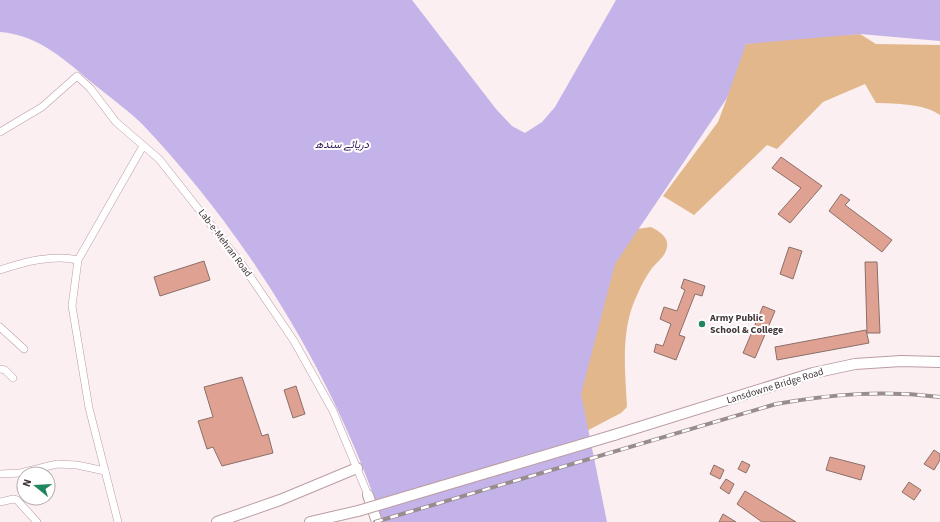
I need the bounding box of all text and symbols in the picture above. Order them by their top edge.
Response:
water label: دریائے سندھ [315,137,370,152]
street label: Lab-e-Mehran Road [195,206,255,280]
place label: Army Public School & College [709,311,783,337]
marker: Army Public School & College [697,319,707,329]
street label: Lansdowne Bridge Road [725,365,825,407]
north arrow [16,466,56,506]
text: N [19,477,35,489]

